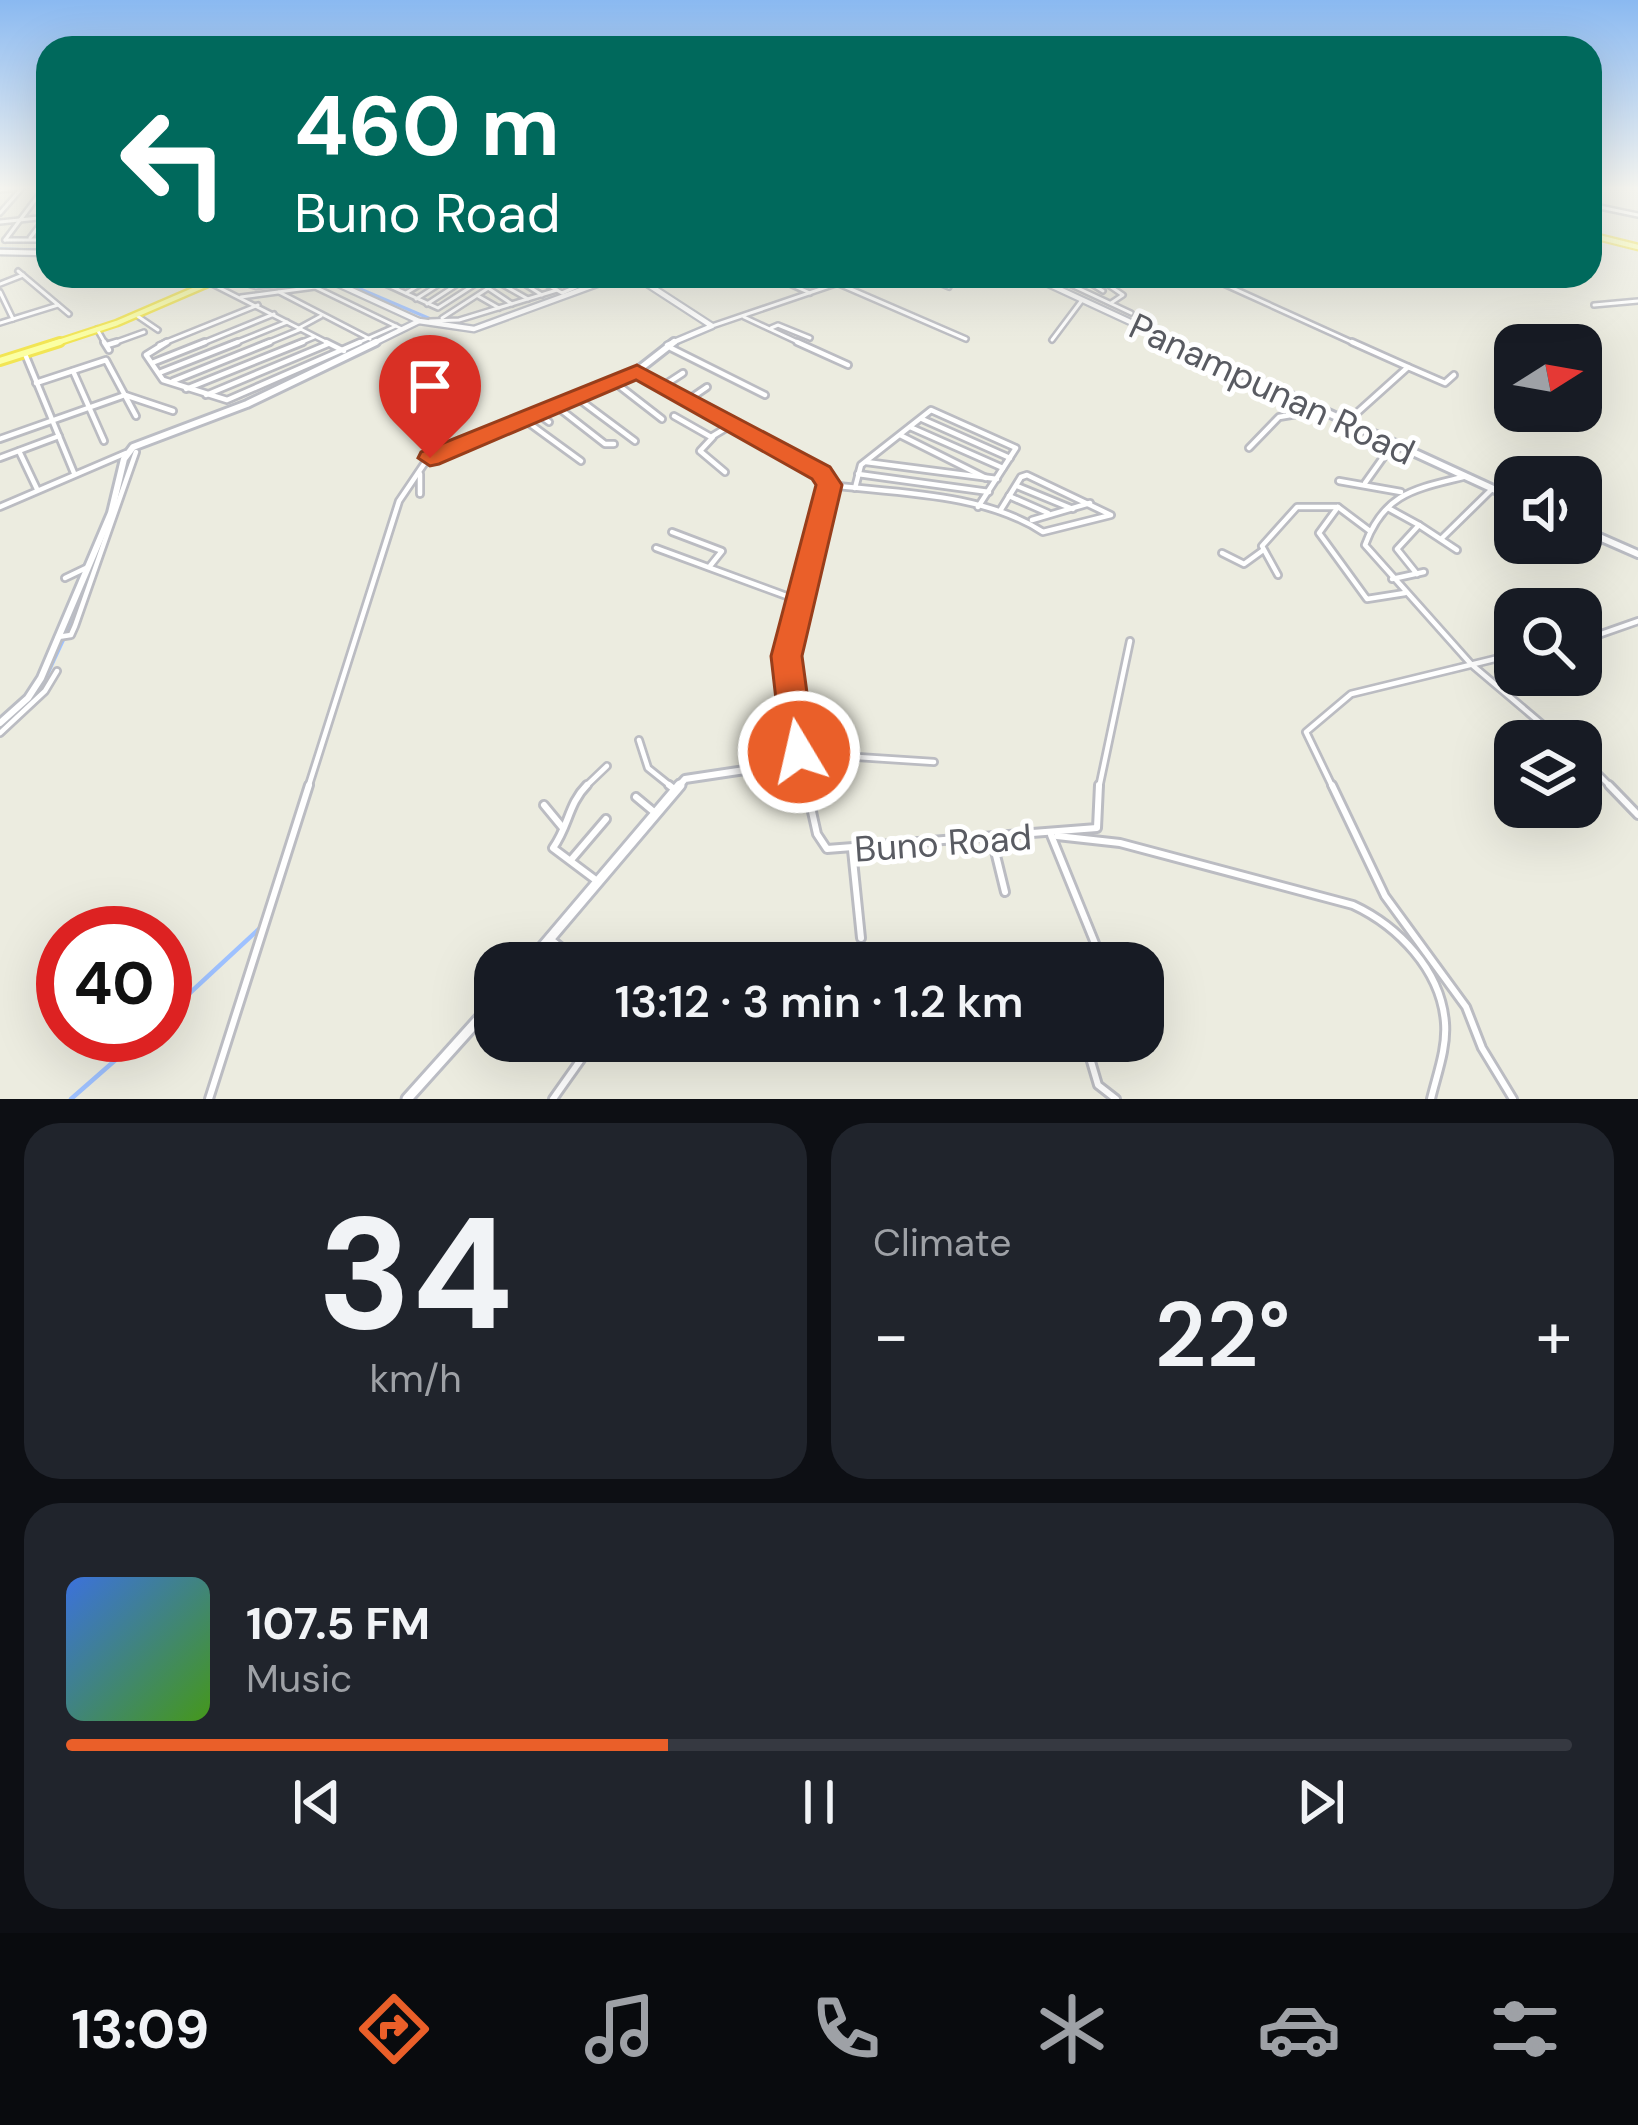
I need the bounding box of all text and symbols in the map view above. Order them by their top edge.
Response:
text: 460 m [294,72,560,181]
icon: left [96,84,252,240]
text: Buno Road [294,178,561,249]
street label: Panampunan Road [1122,302,1422,476]
north arrow [1494,324,1602,432]
map controls [1494,324,1602,828]
pin [379,335,481,458]
icon: arrive [397,353,463,419]
button: sound [1494,456,1602,564]
button: search [1494,588,1602,696]
position arrow [736,689,862,815]
button: layers [1494,720,1602,828]
street label: Buno Road [853,813,1033,873]
speed limit sign: 40 [36,906,192,1062]
text: 13:12 · 3 min · 1.2 km [615,972,1023,1031]
text: 34 [318,1173,513,1376]
text: Climate [873,1217,1011,1268]
text: 22° [1155,1277,1291,1394]
text: − [873,1293,909,1378]
text: + [1536,1293,1572,1378]
text: km/h [369,1353,462,1404]
text: 107.5 FM [246,1594,430,1653]
text: Music [246,1653,352,1704]
icon: previous [284,1769,350,1835]
icon: pause [786,1769,852,1835]
icon: next [1288,1769,1354,1835]
icon: directions [352,1987,436,2071]
icon: music [578,1987,662,2071]
icon: phone [804,1987,888,2071]
icon: climate [1030,1987,1114,2071]
icon: car [1257,1987,1341,2071]
icon: filters [1483,1987,1567,2071]
text: 13:09 [71,1994,209,2065]

